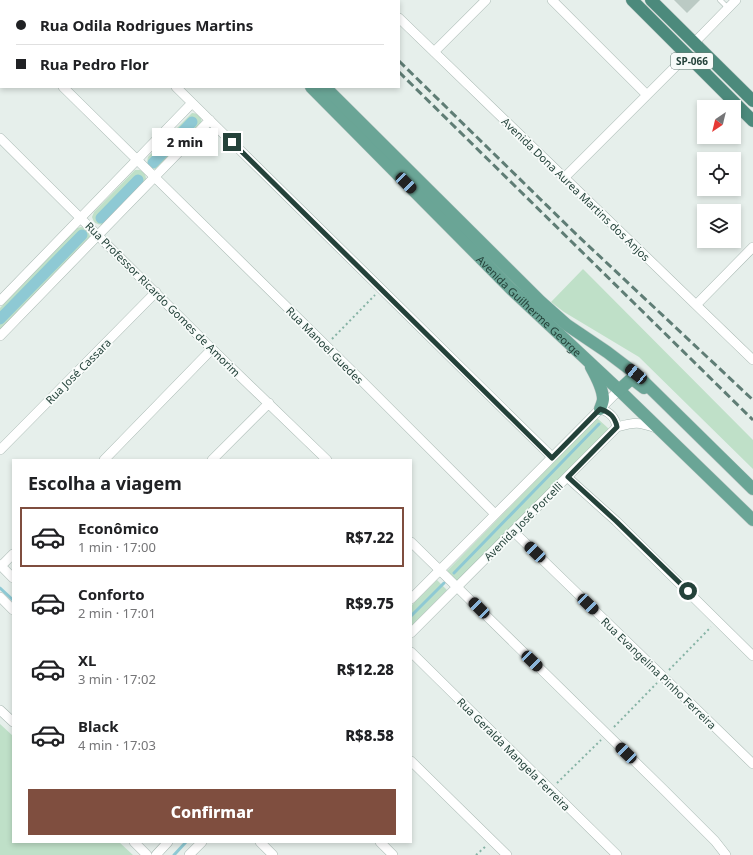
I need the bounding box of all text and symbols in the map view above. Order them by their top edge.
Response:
text: Rua Odila Rodrigues Martins [40,15,253,35]
road number: SP-066 [671,53,713,69]
text: Rua Pedro Flor [40,54,149,74]
north arrow [697,100,741,144]
map controls [697,100,741,248]
street label: Avenida Dona Aurea Martins dos Anjos [499,114,653,264]
callout: 2 min [152,128,218,156]
text: 2 min [167,133,203,151]
route end [223,133,241,151]
button: locate [697,152,741,196]
car [393,170,419,196]
button: layers [697,204,741,248]
street label: Rua Professor Ricardo Gomes de Amorim [82,218,244,380]
street label: Avenida Guilherme George [474,252,585,359]
street label: Rua Manoel Guedes [283,303,367,387]
street label: Rua José Cassara [42,335,114,407]
car [623,362,649,386]
text: Escolha a viagem [28,471,182,495]
street label: Avenida José Porcelli [480,478,566,564]
text: Econômico [78,518,159,538]
icon: car [30,519,66,555]
text: R$7.22 [345,527,394,547]
text: 1 min · 17:00 [78,538,156,556]
car [522,539,548,565]
route start [679,582,697,600]
text: Conforto [78,584,145,604]
icon: car [30,585,66,621]
car [575,591,601,617]
text: R$9.75 [345,593,394,613]
car [466,595,492,621]
text: 2 min · 17:01 [78,604,156,622]
street label: Rua Evangelina Pinho Ferreira [598,614,720,732]
car [519,648,545,674]
text: XL [78,650,96,670]
icon: car [30,651,66,687]
text: R$12.28 [336,659,394,679]
text: 3 min · 17:02 [78,670,156,688]
street label: Rua Geralda Mangela Ferreira [454,694,574,814]
text: Black [78,716,118,736]
icon: car [30,717,66,753]
text: R$8.58 [345,725,394,745]
text: 4 min · 17:03 [78,736,156,754]
car [613,740,639,766]
button: Confirmar [28,789,396,835]

